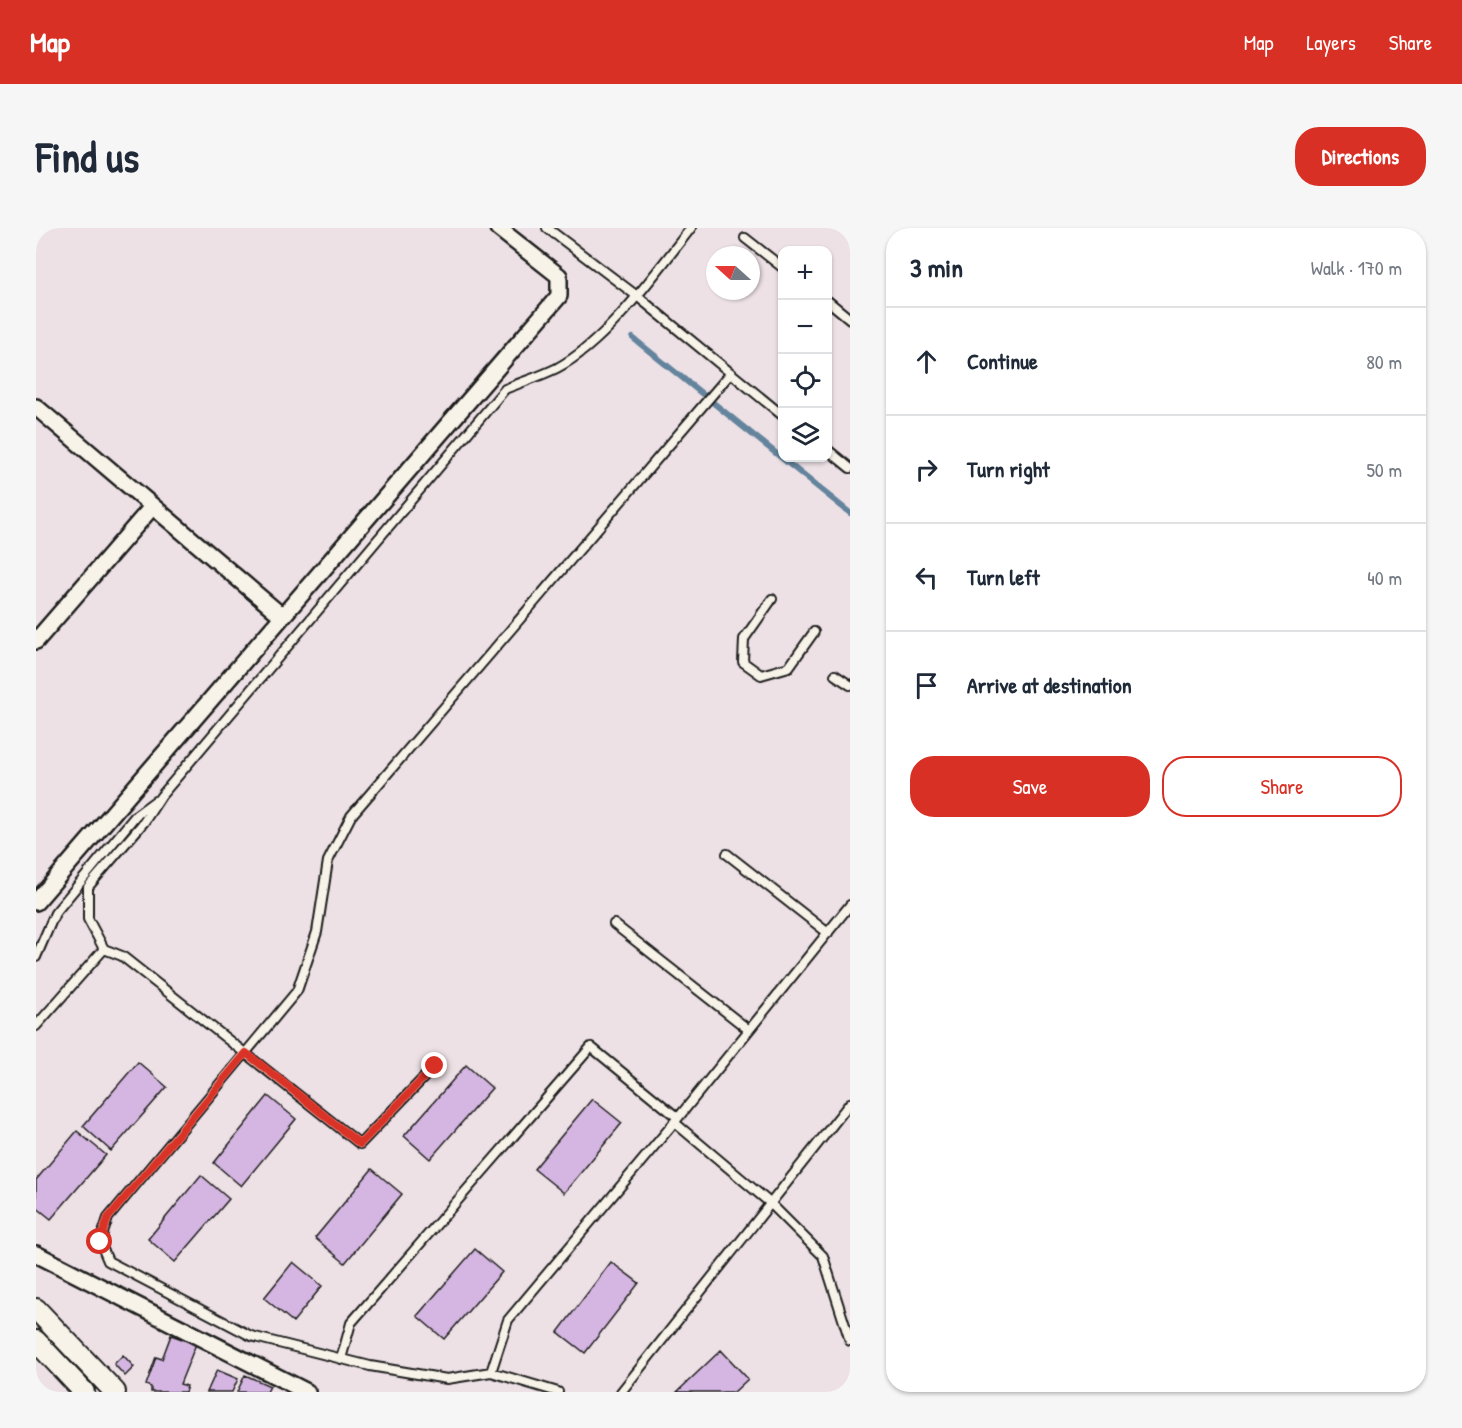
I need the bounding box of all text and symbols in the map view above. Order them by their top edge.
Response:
text: Map [30,23,70,61]
text: Map [1244,28,1273,57]
text: Layers [1306,28,1356,57]
text: Share [1389,28,1432,57]
button: Directions [1295,127,1426,186]
text: Find us [36,128,139,185]
north arrow [706,246,760,300]
map controls [778,246,832,462]
button: + [778,246,832,300]
text: 3 min [910,250,963,285]
text: Walk · 170 m [1311,254,1402,281]
button: − [778,300,832,354]
icon: ahead [910,345,943,378]
text: Continue [967,346,1038,376]
text: 80 m [1366,348,1402,375]
button: locate [778,354,832,408]
button: layers [778,408,832,462]
icon: right [910,453,943,486]
text: Turn right [967,454,1050,484]
text: 50 m [1366,456,1402,483]
icon: left [910,561,943,594]
text: Turn left [967,562,1040,592]
text: 40 m [1367,564,1402,591]
icon: arrive [910,669,943,702]
text: Arrive at destination [967,670,1132,700]
button: Save [910,756,1150,817]
button: Share [1162,756,1402,817]
route end [421,1052,447,1078]
route start [86,1228,112,1254]

